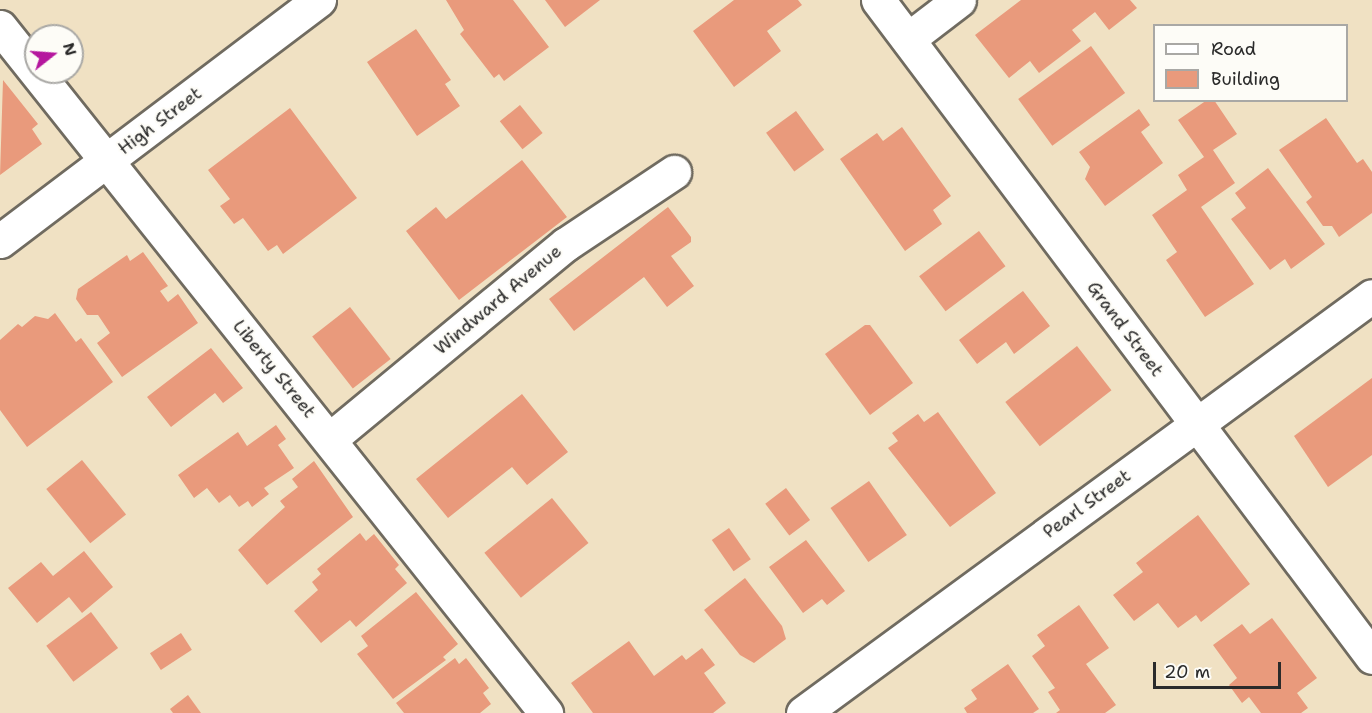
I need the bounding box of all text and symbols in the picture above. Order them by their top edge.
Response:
north arrow [24,24,84,84]
legend [1153,24,1348,102]
text: Road [1211,37,1256,61]
text: N [58,40,82,58]
text: Building [1211,67,1280,91]
street label: High Street [114,83,206,159]
street label: Windward Avenue [430,241,566,359]
street label: Grand Street [1082,277,1168,381]
street label: Liberty Street [228,316,320,422]
street label: Pearl Street [1039,465,1135,543]
scale bar [1156,650,1284,688]
text: 20 m [1164,660,1210,684]

